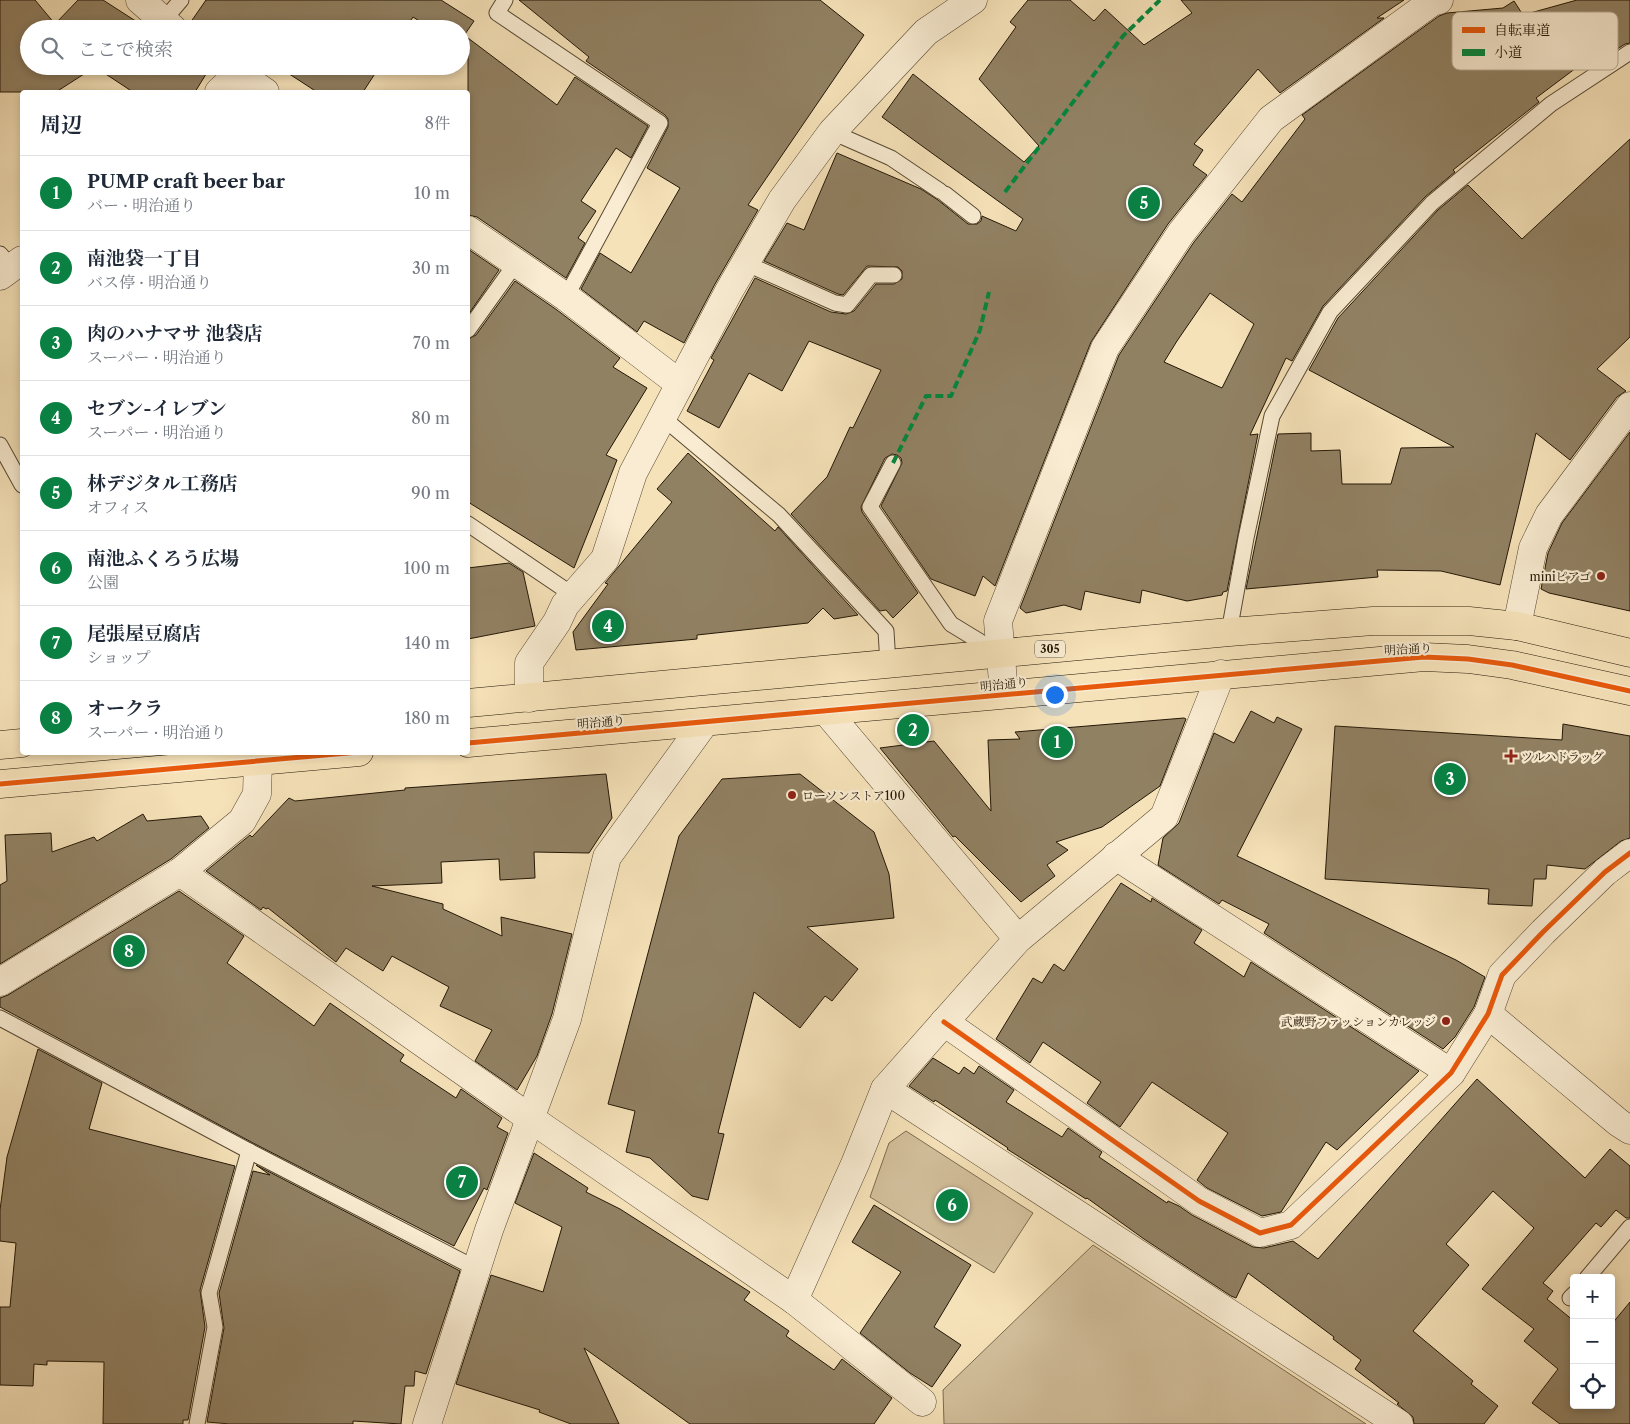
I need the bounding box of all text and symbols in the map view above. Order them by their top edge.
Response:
legend [1452,12,1618,70]
search box [20,20,470,75]
text: 自転車道 [1494,21,1550,39]
icon: search [38,34,66,62]
text: ここで検索 [78,38,173,61]
text: 小道 [1494,43,1522,61]
text: 周辺 [40,112,82,137]
text: 8件 [425,113,450,133]
text: PUMP craft beer bar [87,170,285,193]
text: 1 [52,183,60,203]
text: 10 m [414,183,450,203]
pin: 5 [1128,184,1160,222]
text: バー · 明治通り [87,195,196,215]
text: 南池袋一丁目 [87,247,201,270]
text: 2 [51,258,61,278]
text: 30 m [412,258,450,278]
text: バス停 · 明治通り [87,272,212,292]
text: 肉のハナマサ 池袋店 [87,322,263,345]
text: 3 [51,333,61,353]
text: 70 m [413,333,450,353]
text: スーパー · 明治通り [87,347,226,367]
text: セブン-イレブン [87,397,227,420]
text: 4 [51,408,61,428]
text: 80 m [411,408,450,428]
text: スーパー · 明治通り [87,422,226,442]
text: 林デジタル工務店 [87,472,238,495]
text: 5 [52,483,60,503]
text: 90 m [411,483,450,503]
text: オフィス [87,497,149,517]
text: 南池ふくろう広場 [87,547,239,570]
text: 6 [51,558,61,578]
text: 100 m [404,558,450,578]
place label: miniピアゴ [1530,569,1591,584]
marker: miniピアゴ [1595,570,1607,582]
text: 公園 [87,572,119,592]
pin: 4 [592,607,624,645]
text: 尾張屋豆腐店 [87,622,201,645]
text: 7 [52,633,60,653]
text: 140 m [405,633,450,653]
street label: 明治通り [1384,640,1432,658]
road number: 305 [1035,641,1065,658]
text: ショップ [87,647,151,667]
street label: 明治通り [979,674,1029,694]
your location [1042,682,1068,708]
text: オークラ [87,697,163,720]
text: 8 [51,708,61,728]
text: 180 m [404,708,450,728]
pin: 2 [897,711,929,749]
street label: 明治通り [576,712,626,732]
text: スーパー · 明治通り [87,722,226,742]
pin: 1 [1041,723,1073,761]
place label: ツルハドラッグ [1521,749,1604,764]
marker: ツルハドラッグ [1505,750,1517,762]
pin: 3 [1434,760,1466,798]
place label: ローソンストア100 [802,788,905,803]
marker: ローソンストア100 [786,789,798,801]
pin: 8 [113,932,145,970]
place label: 武蔵野ファッションカレッジ [1281,1014,1436,1029]
marker: 武蔵野ファッションカレッジ [1440,1015,1452,1027]
pin: 7 [446,1163,478,1201]
pin: 6 [936,1186,968,1224]
map controls [1570,1274,1615,1409]
button: + [1570,1274,1615,1319]
button: − [1570,1319,1615,1364]
button: locate [1570,1364,1615,1409]

